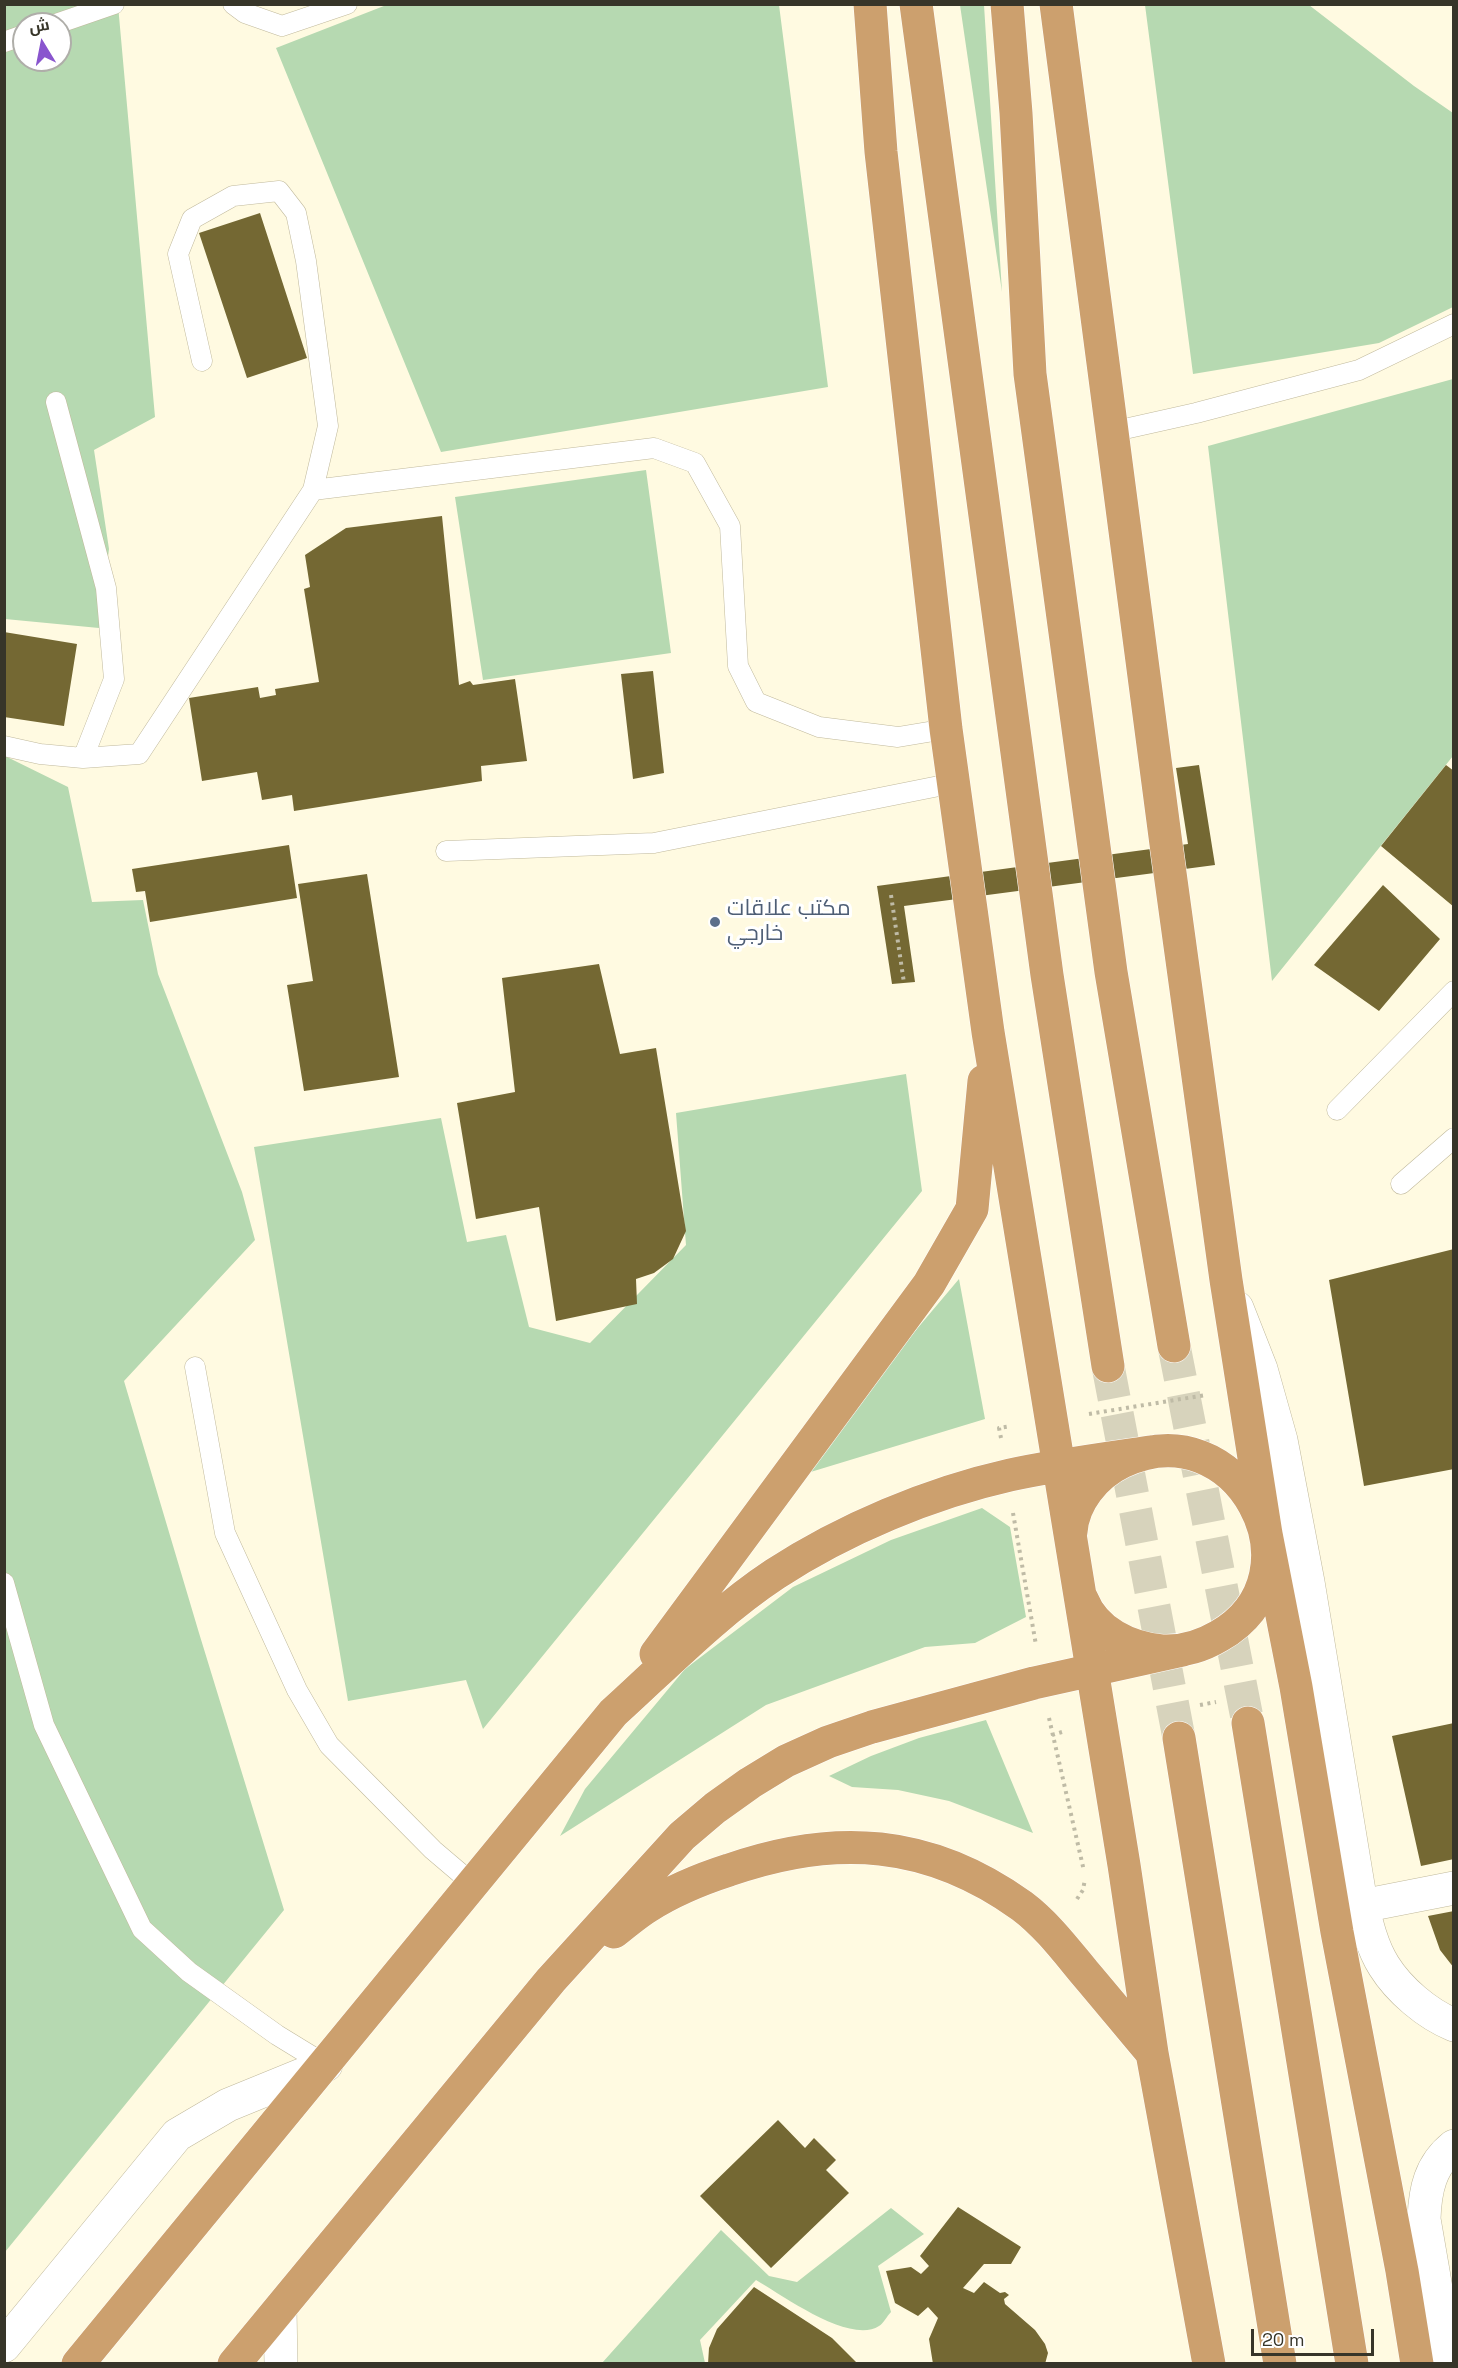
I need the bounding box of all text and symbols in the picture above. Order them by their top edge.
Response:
north arrow [12,12,72,72]
text: ش [27,14,51,38]
place label: مكتب علاقات خارجي [727,896,851,948]
marker: مكتب علاقات خارجي [708,915,722,929]
scale bar [1254,2317,1377,2355]
text: 20 m [1262,2328,1305,2351]

